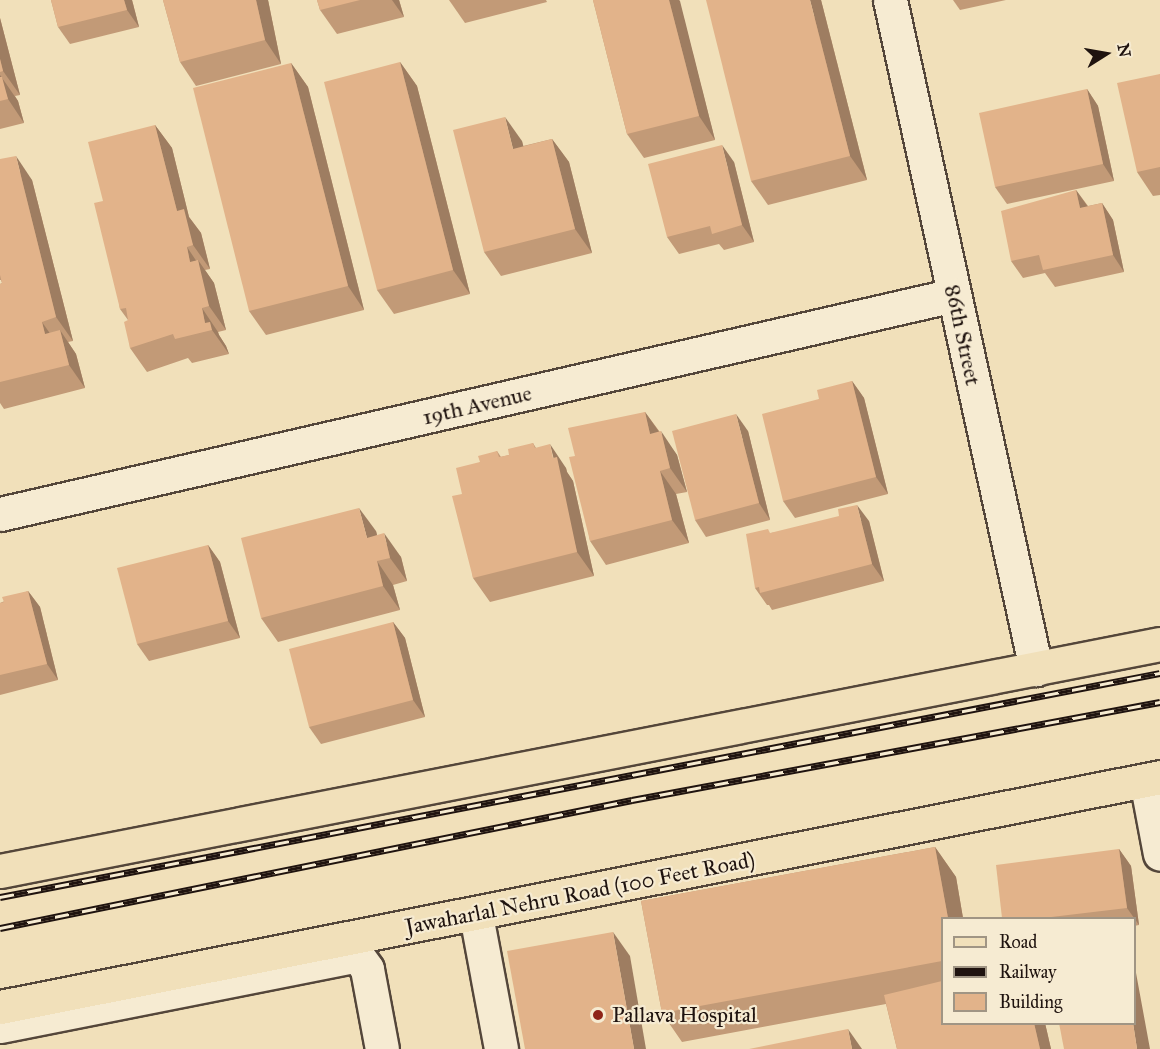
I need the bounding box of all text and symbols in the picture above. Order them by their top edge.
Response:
north arrow [1076,24,1136,84]
text: N [1114,42,1135,59]
street label: 86th Street [939,282,987,388]
street label: 19th Avenue [420,380,534,430]
street label: Jawaharlal Nehru Road (100 Feet Road) [403,846,757,940]
legend [941,917,1136,1025]
text: Road [999,931,1037,953]
text: Railway [999,961,1056,983]
text: Building [999,991,1062,1013]
place label: Pallava Hospital [612,1002,757,1028]
marker: Pallava Hospital [589,1006,607,1024]

